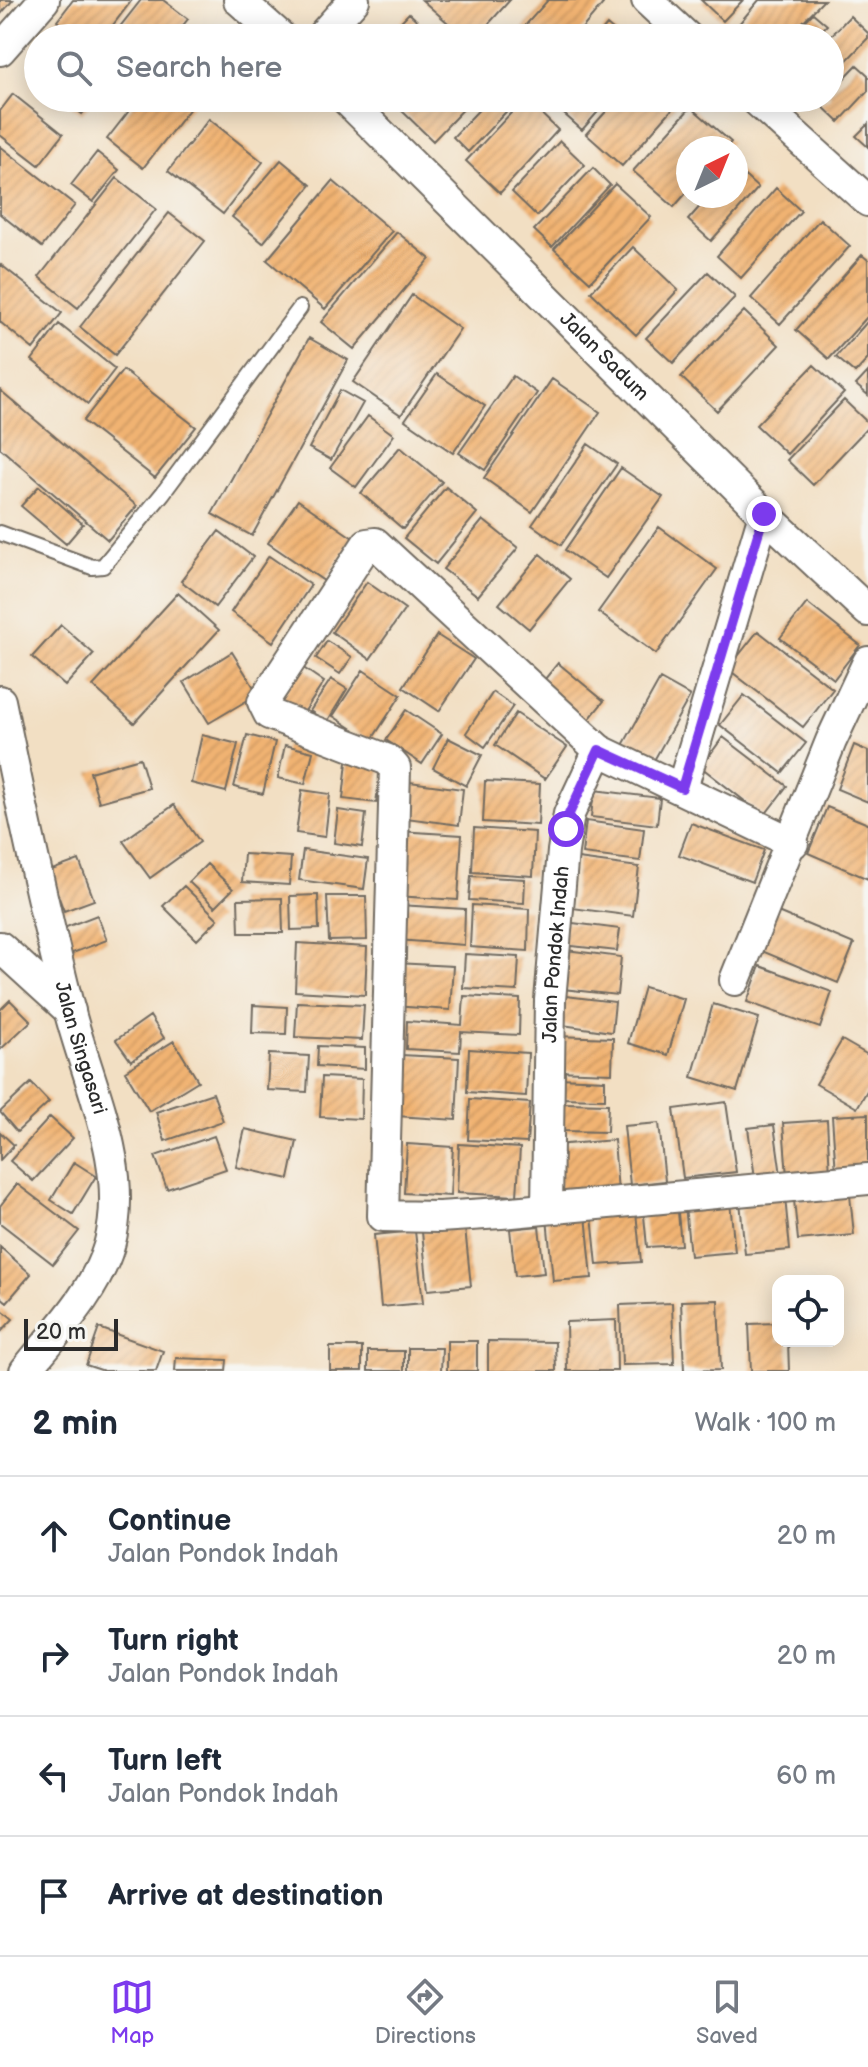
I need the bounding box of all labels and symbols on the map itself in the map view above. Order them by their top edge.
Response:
north arrow [676,136,748,208]
street label: Jalan Sadum [554,307,654,406]
route end [746,496,782,532]
route start [548,811,584,847]
street label: Jalan Pondok Indah [538,865,575,1043]
street label: Jalan Singasari [49,979,111,1117]
scale bar [24,1315,118,1351]

